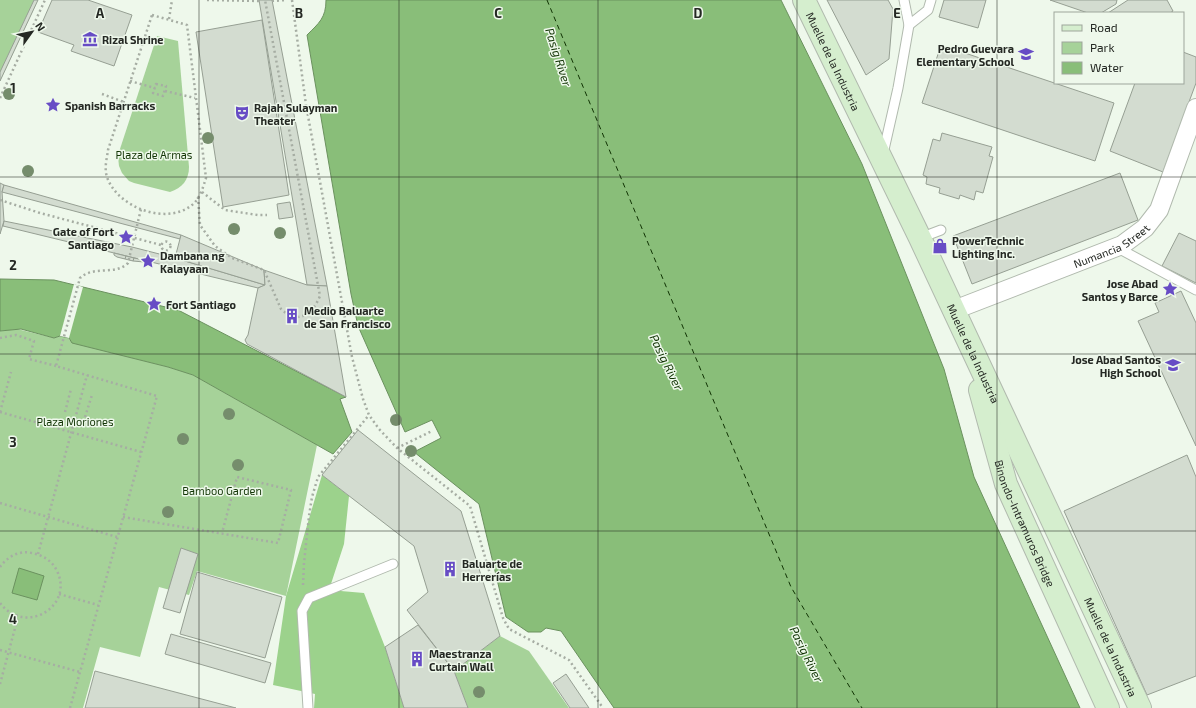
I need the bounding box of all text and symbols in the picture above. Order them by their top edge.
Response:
text: A [96,5,105,21]
text: B [295,5,303,21]
text: C [494,5,502,21]
text: D [694,5,703,21]
text: E [893,5,901,21]
street label: Muelle de la Industria [804,10,863,113]
north arrow [12,12,52,52]
legend [1054,12,1184,84]
text: N [33,19,48,33]
text: Road [1090,20,1118,34]
water label: Pasig River [543,26,575,88]
museum icon: Rizal Shrine [81,30,99,48]
place label: Rizal Shrine [102,33,164,46]
text: Park [1090,40,1115,54]
place label: Pedro Guevara Elementary School [916,42,1014,69]
school or university icon: Pedro Guevara Elementary School [1017,45,1035,63]
text: Water [1090,60,1124,74]
text: 1 [10,80,16,96]
place icon: Spanish Barracks [44,96,62,114]
place label: Spanish Barracks [65,99,155,112]
place label: Rajah Sulayman Theater [254,101,337,127]
theatre icon: Rajah Sulayman Theater [233,104,251,122]
park label: Plaza de Armas [116,148,193,161]
street label: Numancia Street [1071,222,1152,270]
place label: Gate of Fort Santiago [53,225,115,251]
place icon: Gate of Fort Santiago [117,228,135,246]
place label: PowerTechnic Lighting Inc. [952,234,1025,260]
shop icon: PowerTechnic Lighting Inc. [931,237,949,255]
place label: Dambana ng Kalayaan [160,249,225,276]
place icon: Dambana ng Kalayaan [139,252,157,270]
text: 2 [9,257,17,273]
place label: Jose Abad Santos y Barce [1082,277,1158,304]
place icon: Jose Abad Santos y Barce [1161,280,1179,298]
place icon: Fort Santiago [145,295,163,313]
place label: Fort Santiago [166,298,236,311]
street label: Muelle de la Industria [945,302,1003,405]
place label: Medio Baluarte de San Francisco [304,304,391,330]
building icon: Medio Baluarte de San Francisco [283,307,301,325]
water label: Pasig River [647,332,687,392]
place label: Jose Abad Santos High School [1071,353,1161,379]
school or university icon: Jose Abad Santos High School [1164,356,1182,374]
park label: Plaza Moriones [36,415,114,428]
text: 3 [9,434,17,450]
street label: Binondo-Intramuros Bridge [993,458,1058,589]
park label: Bamboo Garden [182,484,262,497]
place label: Baluarte de Herrerías [462,557,522,583]
building icon: Baluarte de Herrerías [441,560,459,578]
street label: Muelle de la Industria [1082,595,1140,698]
text: 4 [9,611,17,627]
water label: Pasig River [787,624,827,684]
place label: Maestranza Curtain Wall [429,647,494,673]
building icon: Maestranza Curtain Wall [408,650,426,668]

